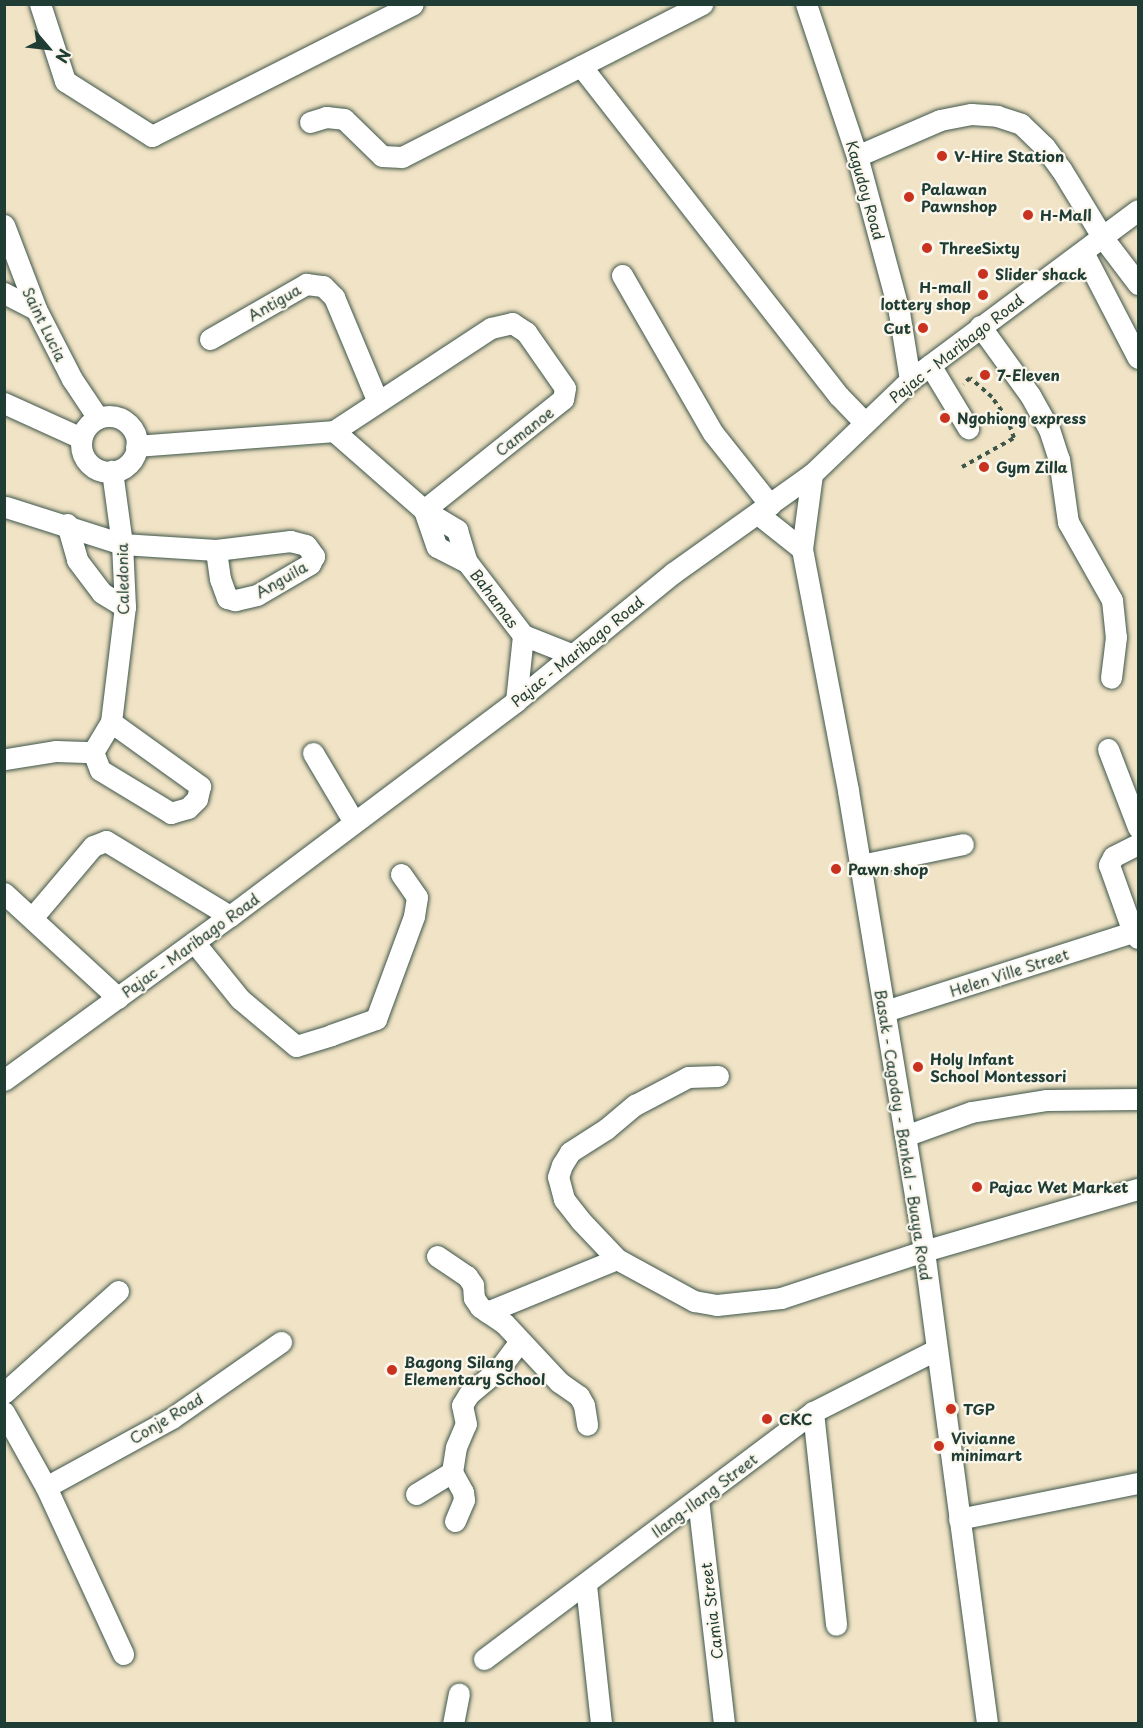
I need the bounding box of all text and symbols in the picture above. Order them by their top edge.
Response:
north arrow [18,18,78,78]
text: N [50,45,77,68]
street label: Kagudoy Road [843,138,889,242]
place label: V-Hire Station [954,147,1065,165]
marker: V-Hire Station [935,149,949,163]
place label: Palawan Pawnshop [921,179,997,214]
marker: Palawan Pawnshop [902,190,916,204]
place label: H-Mall [1040,206,1092,224]
marker: H-Mall [1021,208,1035,222]
place label: ThreeSixty [939,239,1020,257]
marker: ThreeSixty [920,241,934,255]
place label: Slider shack [995,265,1087,283]
marker: Slider shack [976,267,990,281]
place label: H-mall lottery shop [880,277,971,312]
street label: Antigua [244,280,304,324]
street label: Saint Lucia [19,284,71,364]
marker: H-mall lottery shop [976,288,990,302]
street label: Pajac - Maribago Road [886,290,1026,406]
place label: Cut [884,319,911,337]
marker: Cut [916,321,930,335]
place label: 7-Eleven [997,366,1060,384]
marker: 7-Eleven [978,368,992,382]
street label: Camanoe [491,403,557,459]
place label: Ngohiong express [957,409,1087,427]
marker: Ngohiong express [938,411,952,425]
place label: Gym Zilla [996,458,1069,476]
marker: Gym Zilla [977,460,991,474]
street label: Caledonia [112,543,132,615]
street label: Anguila [252,557,310,601]
street label: Bahamas [467,565,523,631]
street label: Pajac - Maribago Road [507,592,647,710]
place label: Pawn shop [848,860,928,878]
marker: Pawn shop [829,862,843,876]
street label: Pajac - Maribago Road [118,889,262,1001]
street label: Helen Ville Street [946,944,1072,1000]
street label: Basak - Cagodoy - Bankal - Buaya Road [872,986,936,1284]
place label: Holy Infant School Montessori [930,1049,1067,1084]
marker: Holy Infant School Montessori [911,1060,925,1074]
place label: Pajac Wet Market [989,1178,1128,1196]
marker: Pajac Wet Market [970,1180,984,1194]
place label: Bagong Silang Elementary School [404,1352,545,1387]
marker: Bagong Silang Elementary School [385,1363,399,1377]
street label: Conje Road [126,1389,206,1447]
place label: TGP [963,1400,995,1418]
marker: TGP [944,1402,958,1416]
place label: CKC [779,1410,812,1428]
marker: CKC [760,1412,774,1426]
place label: Vivianne minimart [951,1428,1022,1463]
marker: Vivianne minimart [932,1439,946,1453]
street label: Ilang-Ilang Street [648,1449,760,1541]
street label: Camia Street [696,1562,726,1660]

